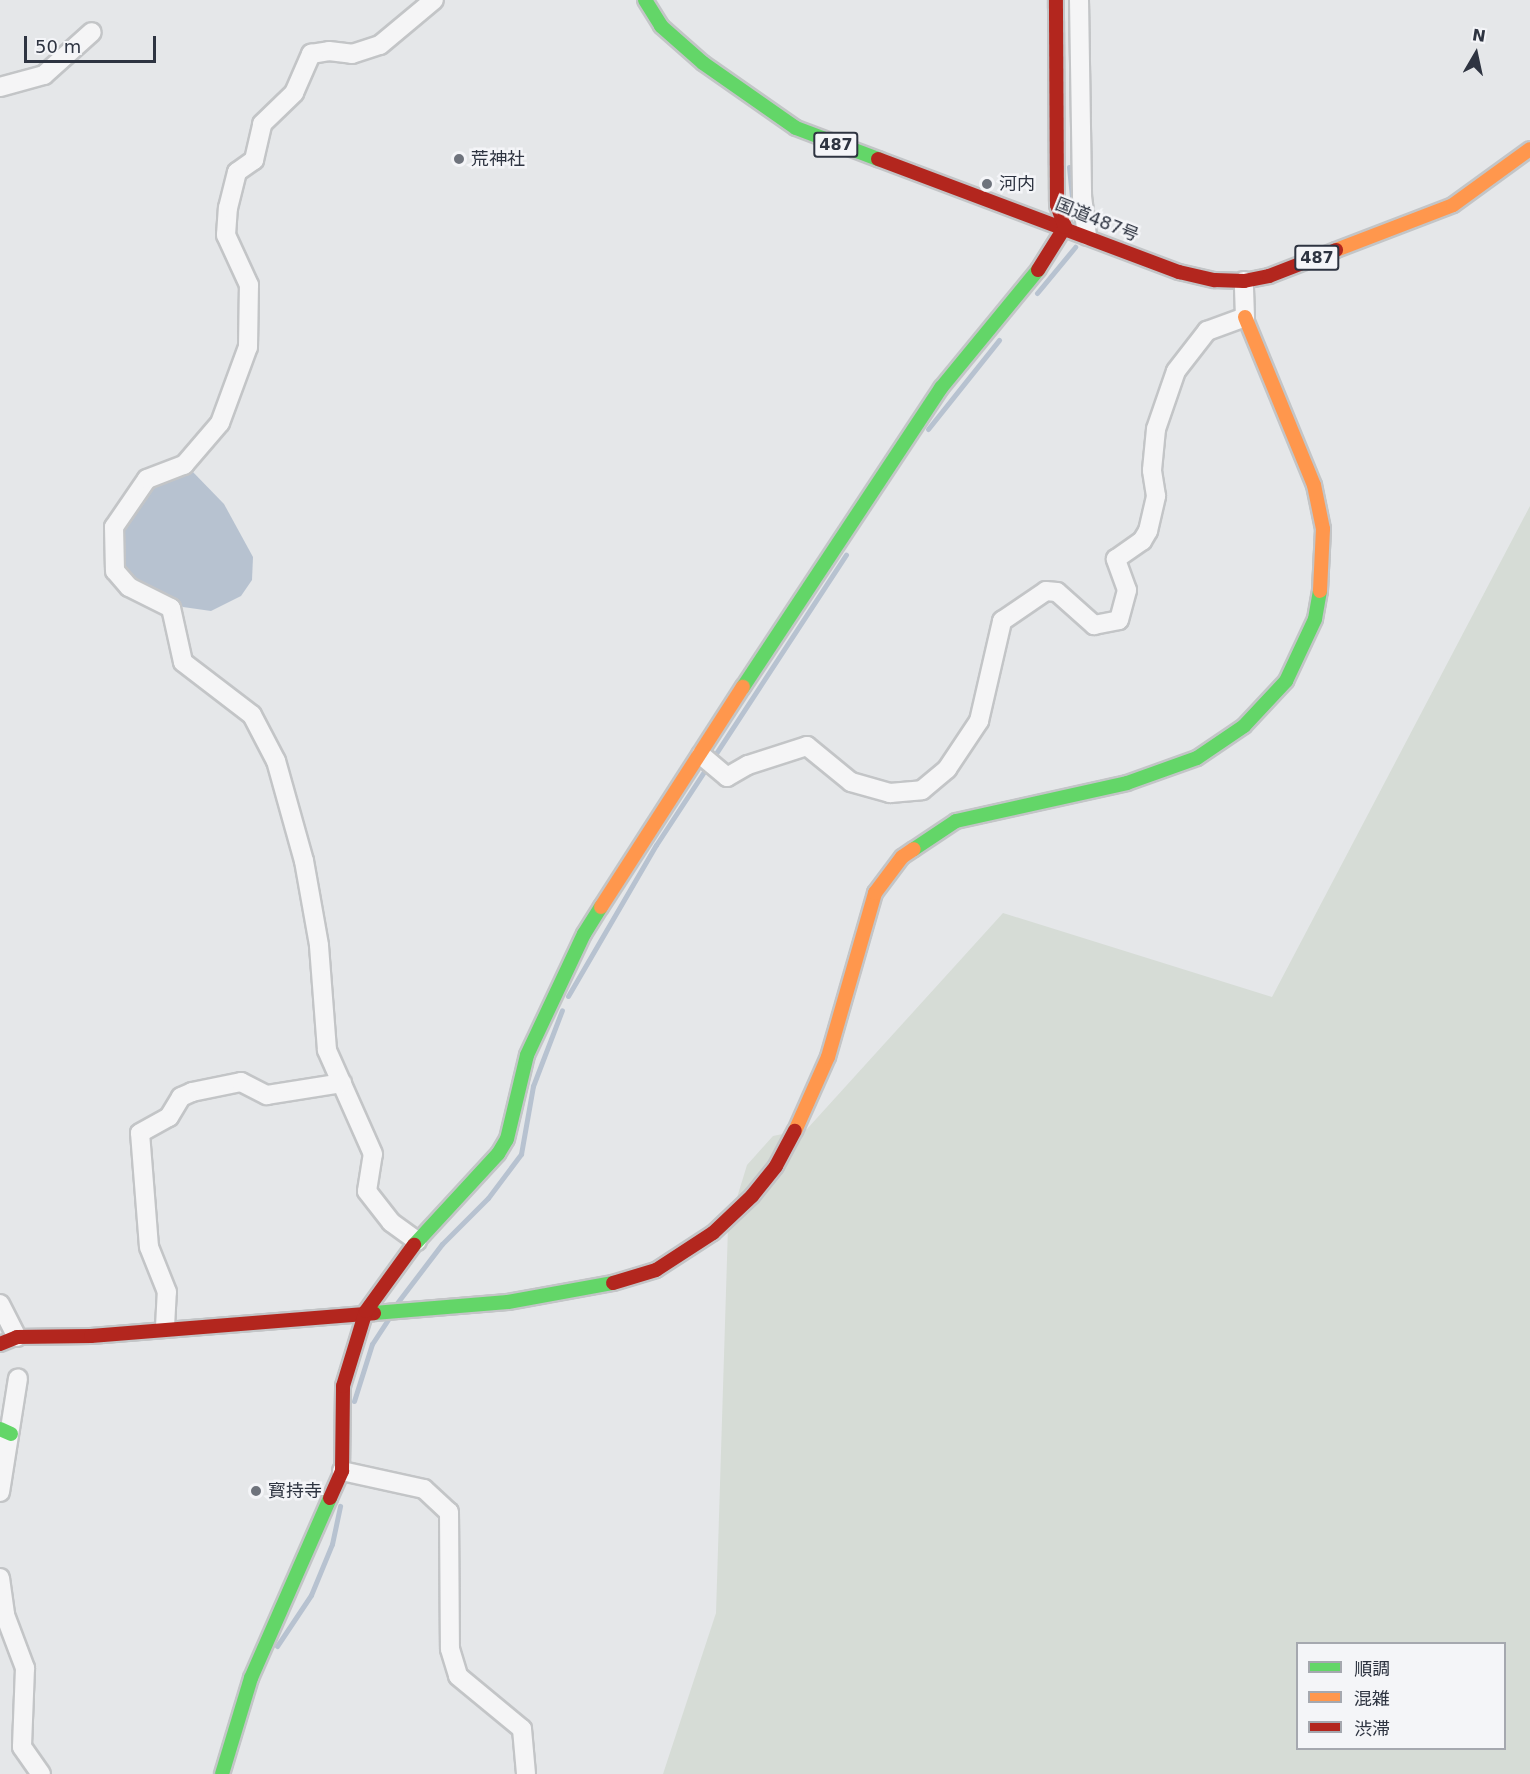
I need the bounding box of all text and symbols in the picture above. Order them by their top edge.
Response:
scale bar [27,24,159,62]
north arrow [1446,24,1506,84]
text: N [1471,25,1487,46]
text: 50 m [35,36,81,57]
road number: 487 [812,132,860,158]
place label: 荒神社 [471,148,525,170]
marker: 荒神社 [452,152,466,166]
place label: 河内 [999,173,1035,195]
marker: 河内 [980,177,994,191]
street label: 国道487号 [1052,193,1142,247]
road number: 487 [1293,245,1341,271]
place label: 寳持寺 [268,1480,322,1502]
marker: 寳持寺 [249,1484,263,1498]
legend [1296,1642,1506,1750]
text: 順調 [1354,1658,1390,1679]
text: 混雑 [1354,1688,1390,1709]
text: 渋滞 [1354,1718,1390,1739]

